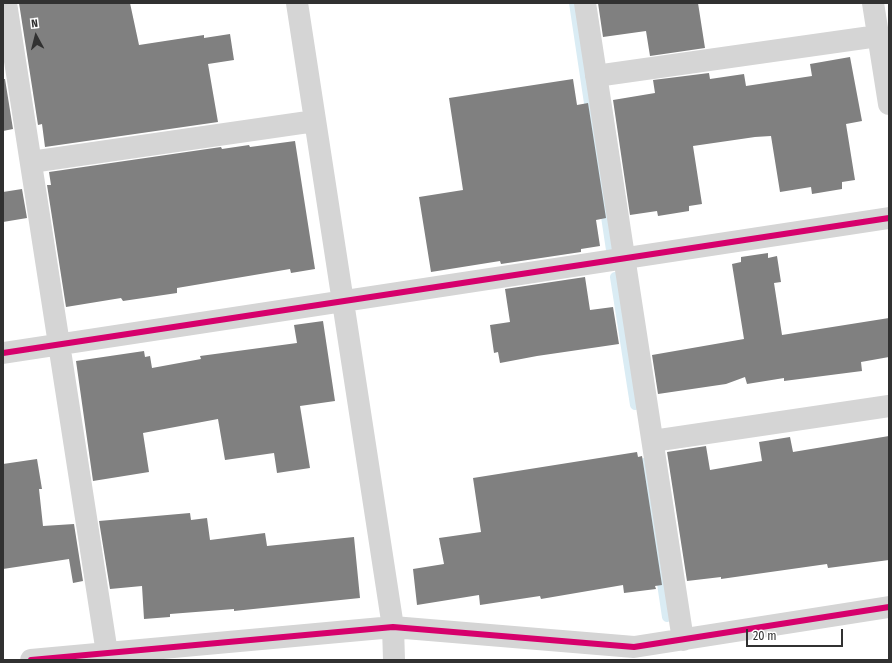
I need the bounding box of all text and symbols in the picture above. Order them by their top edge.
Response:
north arrow [16,16,56,56]
text: N [30,17,39,30]
scale bar [748,621,845,647]
text: 20 m [753,629,777,643]

